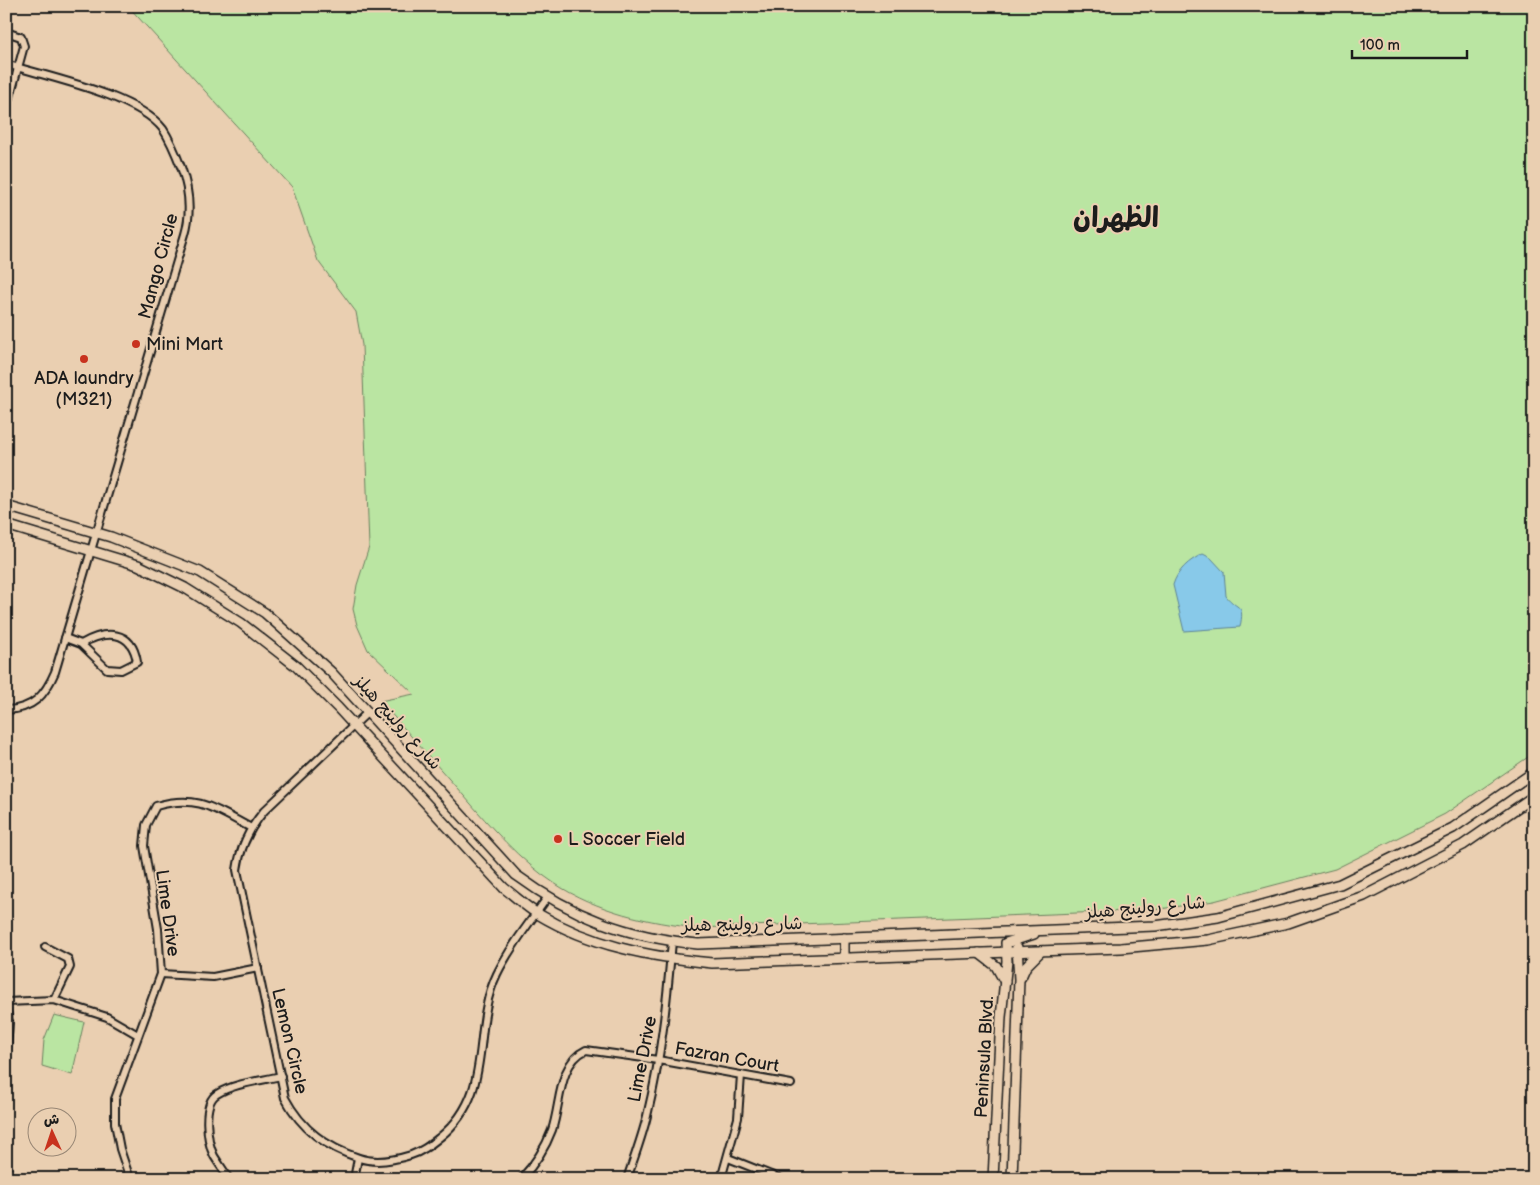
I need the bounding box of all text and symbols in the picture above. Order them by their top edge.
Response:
scale bar [1352,28,1468,60]
text: 100 m [1360,36,1400,55]
district label: الظهران [1073,202,1159,235]
street label: Mango Circle [134,211,183,321]
place label: Mini Mart [146,334,223,355]
marker: Mini Mart [130,338,142,350]
marker: ADA laundry (M321) [78,353,90,365]
place label: ADA laundry (M321) [34,368,135,410]
street label: شارع رولينج هيلز [347,669,446,775]
place label: L Soccer Field [568,829,685,850]
marker: L Soccer Field [552,833,564,845]
street label: Lime Drive [151,868,184,958]
street label: شارع رولينج هيلز [1082,892,1206,924]
street label: شارع رولينج هيلز [679,913,803,937]
street label: Lemon Circle [267,986,312,1096]
street label: Peninsula Blvd. [971,995,998,1119]
street label: Lime Drive [624,1014,661,1104]
street label: Fazran Court [673,1038,781,1077]
north arrow [28,1108,78,1158]
text: ش [43,1111,59,1128]

